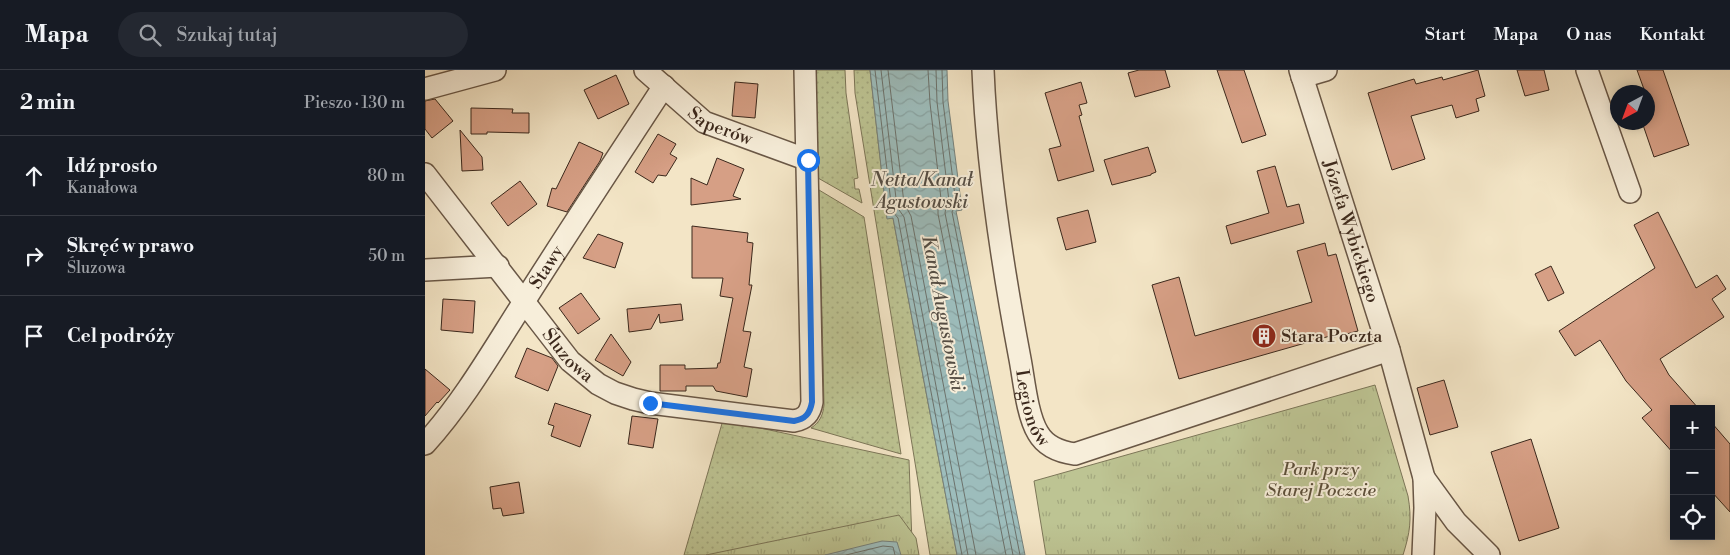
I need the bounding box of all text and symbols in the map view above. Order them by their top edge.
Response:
search box [118,12,468,57]
text: Mapa [25,20,88,50]
icon: search [136,21,164,49]
text: Szukaj tutaj [176,23,278,47]
text: Start [1425,23,1466,46]
text: Mapa [1494,23,1538,46]
text: O nas [1566,23,1612,46]
text: Kontakt [1640,23,1705,46]
north arrow [1610,85,1655,130]
text: 2 min [20,90,75,116]
text: Pieszo · 130 m [304,93,405,113]
street label: Saperów [683,102,756,151]
route start [797,149,820,172]
text: Idź prosto [67,154,158,178]
street label: Józefa Wybickiego [1317,156,1384,306]
icon: ahead [20,162,48,190]
text: 80 m [367,166,405,186]
water label: Netta/Kanał Agustowski [870,168,974,214]
text: Kanałowa [67,178,138,198]
water label: Kanał Augustowski [916,233,970,393]
text: Skręć w prawo [67,234,194,258]
street label: Stawy [524,241,569,293]
icon: right [20,242,48,270]
text: 50 m [368,246,405,266]
text: Śluzowa [67,258,126,278]
icon: arrive [20,322,48,350]
building icon: Stara Poczta [1251,323,1277,349]
text: Cel podróży [67,324,174,348]
street label: Śluzowa [537,324,599,388]
place label: Stara Poczta [1281,325,1383,348]
street label: Legionów [1010,368,1055,452]
route end [639,392,662,415]
map controls [1670,405,1715,540]
button: + [1670,405,1715,450]
button: − [1670,450,1715,495]
park label: Park przy Starej Poczcie [1266,458,1377,502]
button: locate [1670,495,1715,540]

